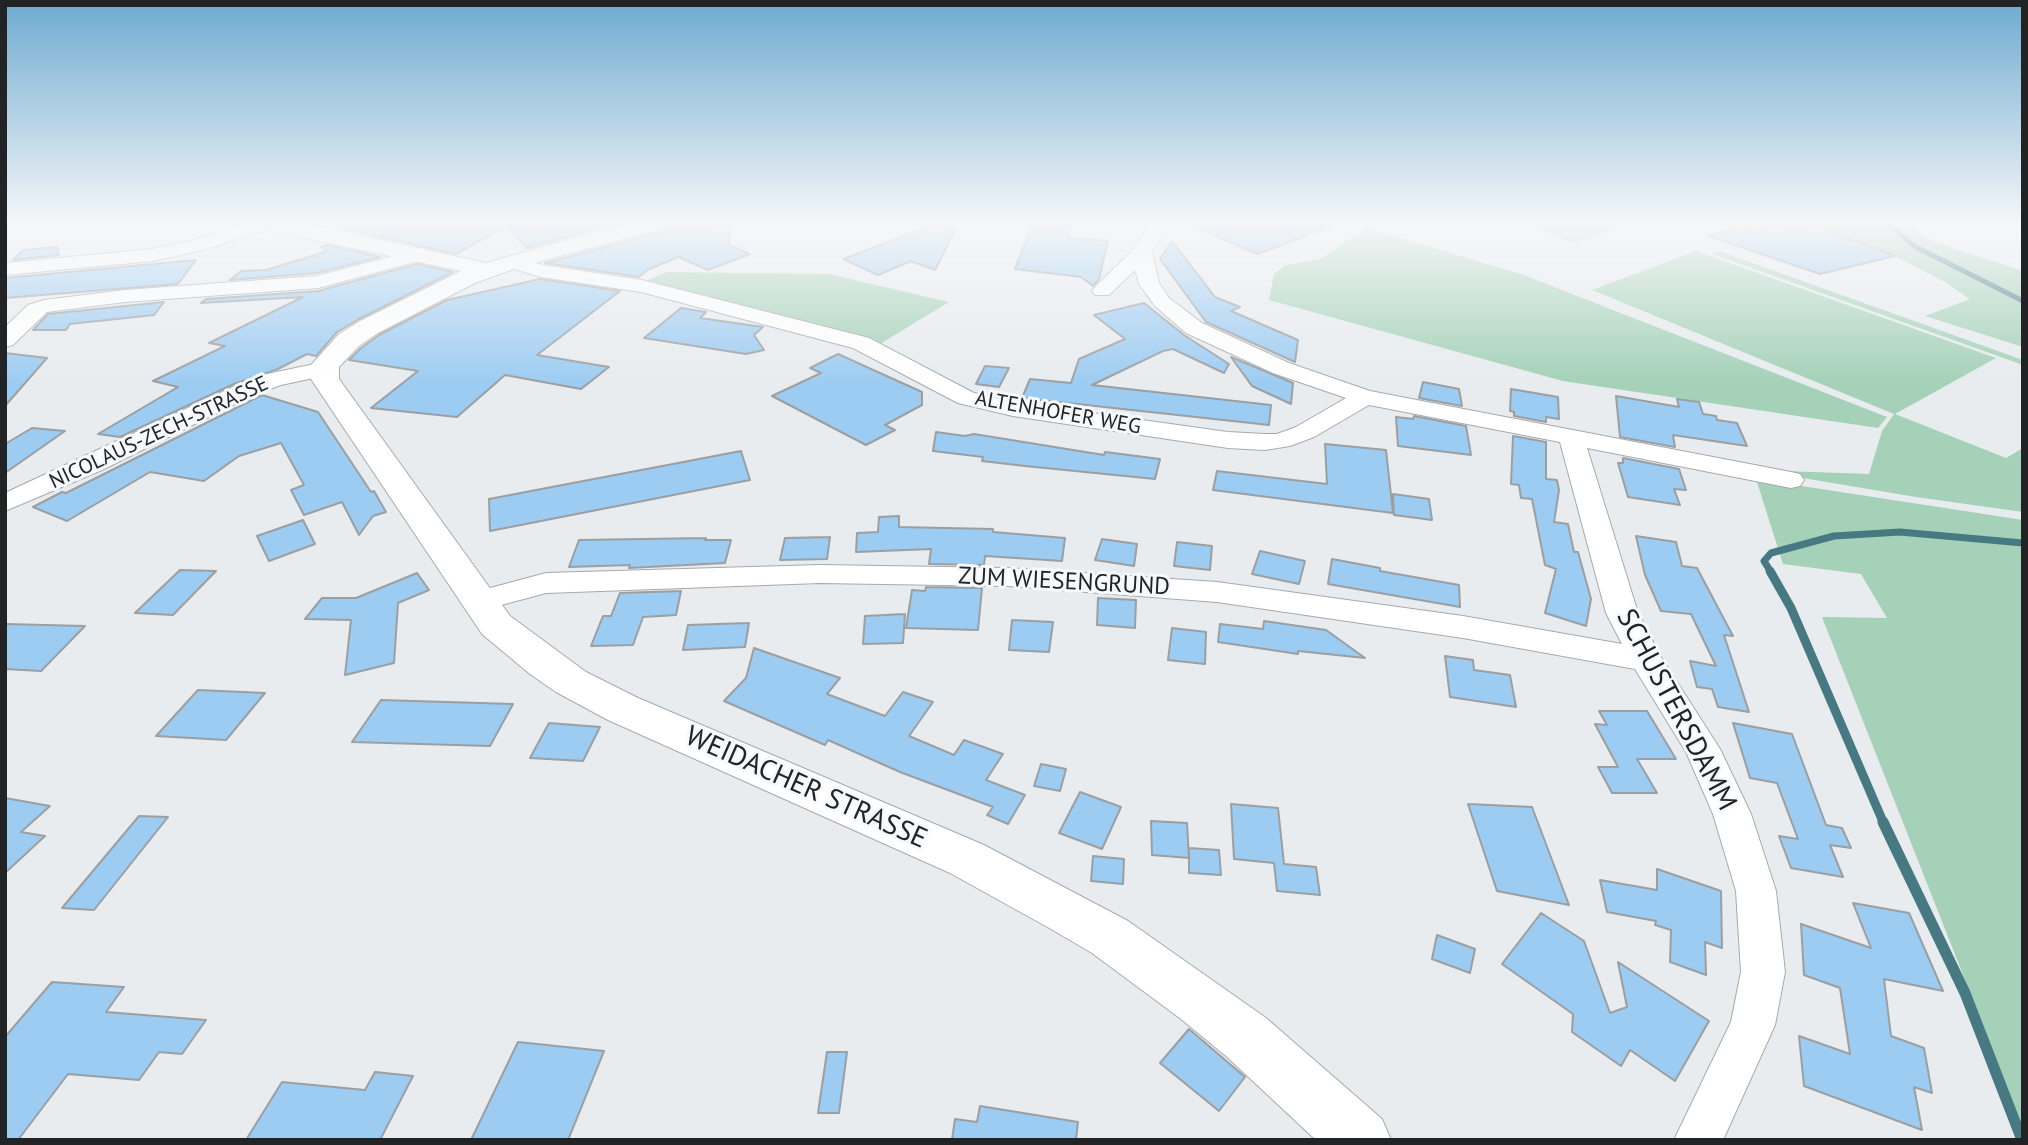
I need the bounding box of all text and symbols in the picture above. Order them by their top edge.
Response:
street label: NICOLAUS-ZECH-STRASSE [46,371,272,495]
street label: ALTENHOFER WEG [973,386,1143,440]
street label: ZUM WIESENGRUND [957,562,1171,602]
street label: SCHUSTERSDAMM [1609,604,1743,816]
street label: WEIDACHER STRASSE [680,720,932,856]

